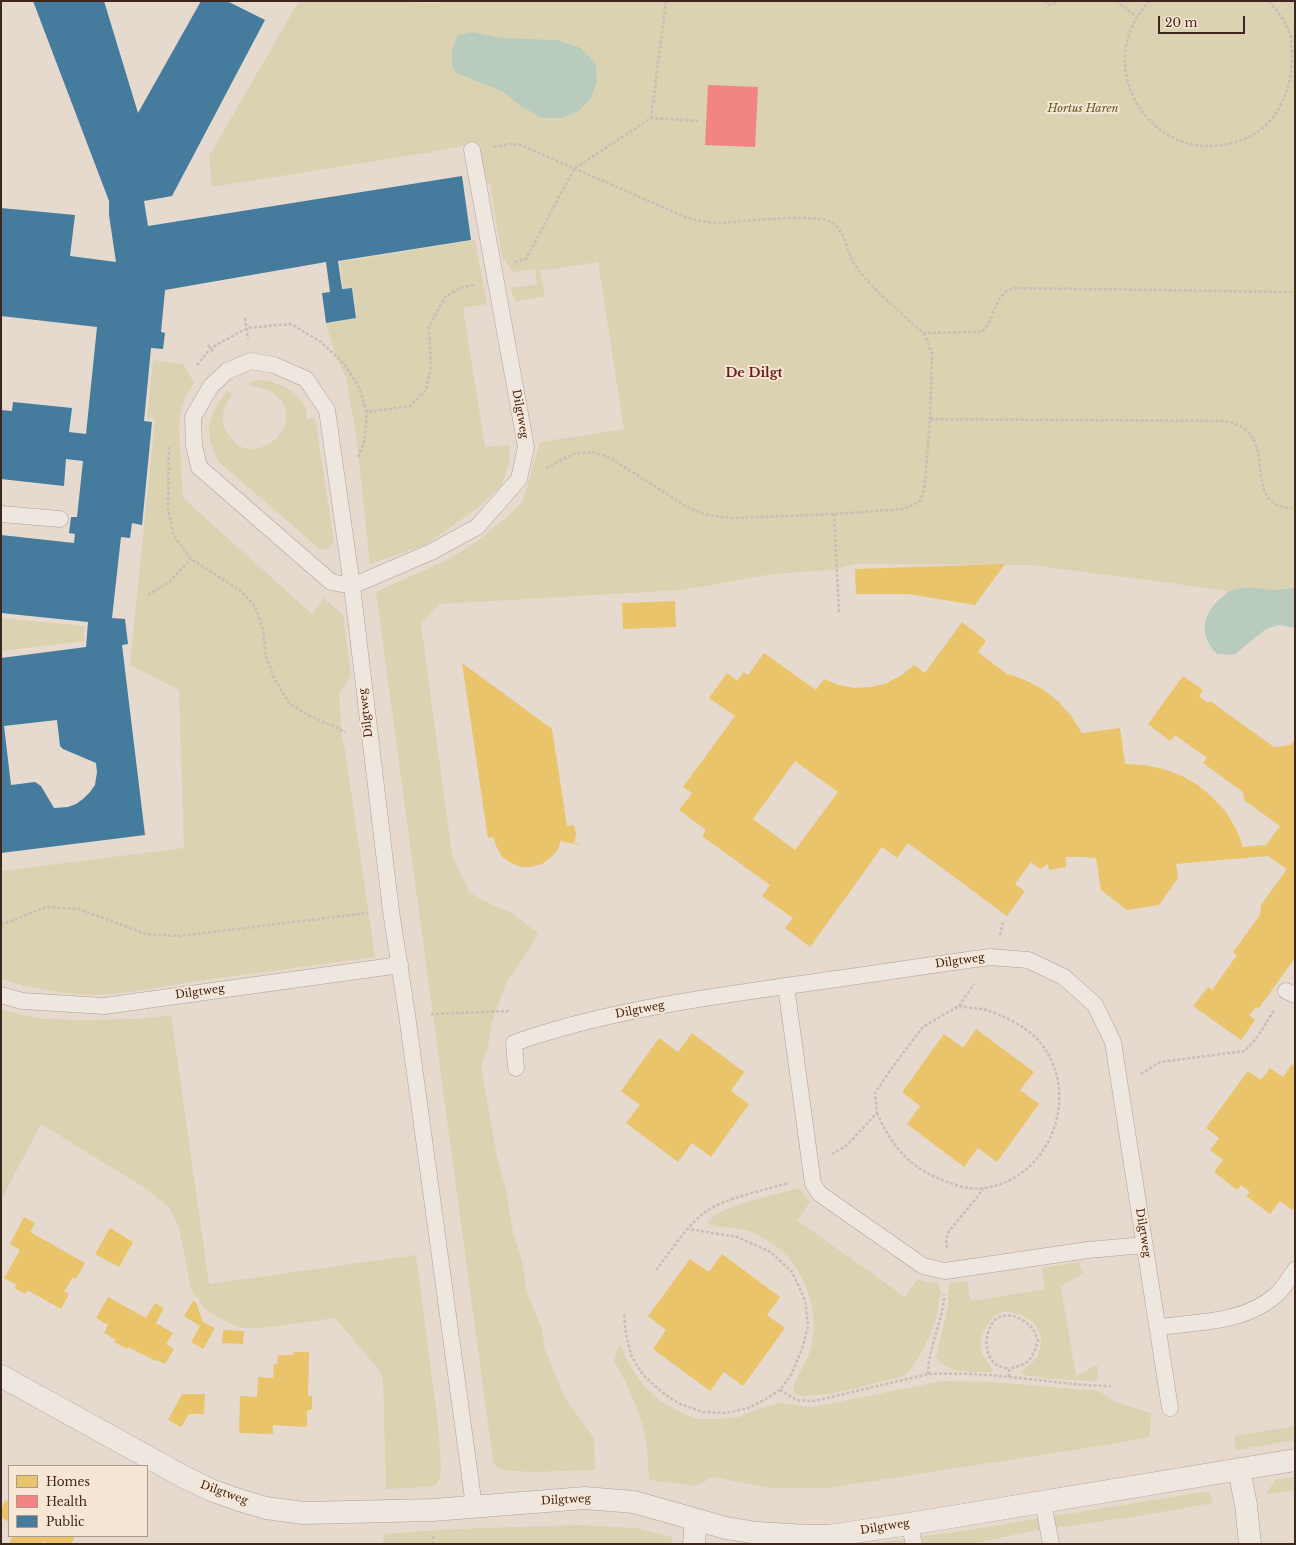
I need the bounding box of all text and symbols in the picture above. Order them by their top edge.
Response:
scale bar [1160,8,1247,34]
text: 20 m [1165,15,1197,30]
park label: Hortus Haren [1048,102,1118,116]
district label: De Dilgt [725,365,783,381]
street label: Dilgtweg [509,388,531,440]
street label: Dilgtweg [356,687,376,739]
street label: Dilgtweg [934,951,986,971]
street label: Dilgtweg [174,982,226,1002]
street label: Dilgtweg [614,999,666,1021]
street label: Dilgtweg [1133,1207,1153,1259]
legend [8,1465,148,1537]
text: Homes [46,1474,90,1489]
street label: Dilgtweg [198,1478,250,1508]
street label: Dilgtweg [541,1492,591,1508]
text: Health [46,1494,87,1509]
text: Public [46,1514,85,1529]
street label: Dilgtweg [859,1517,911,1537]

